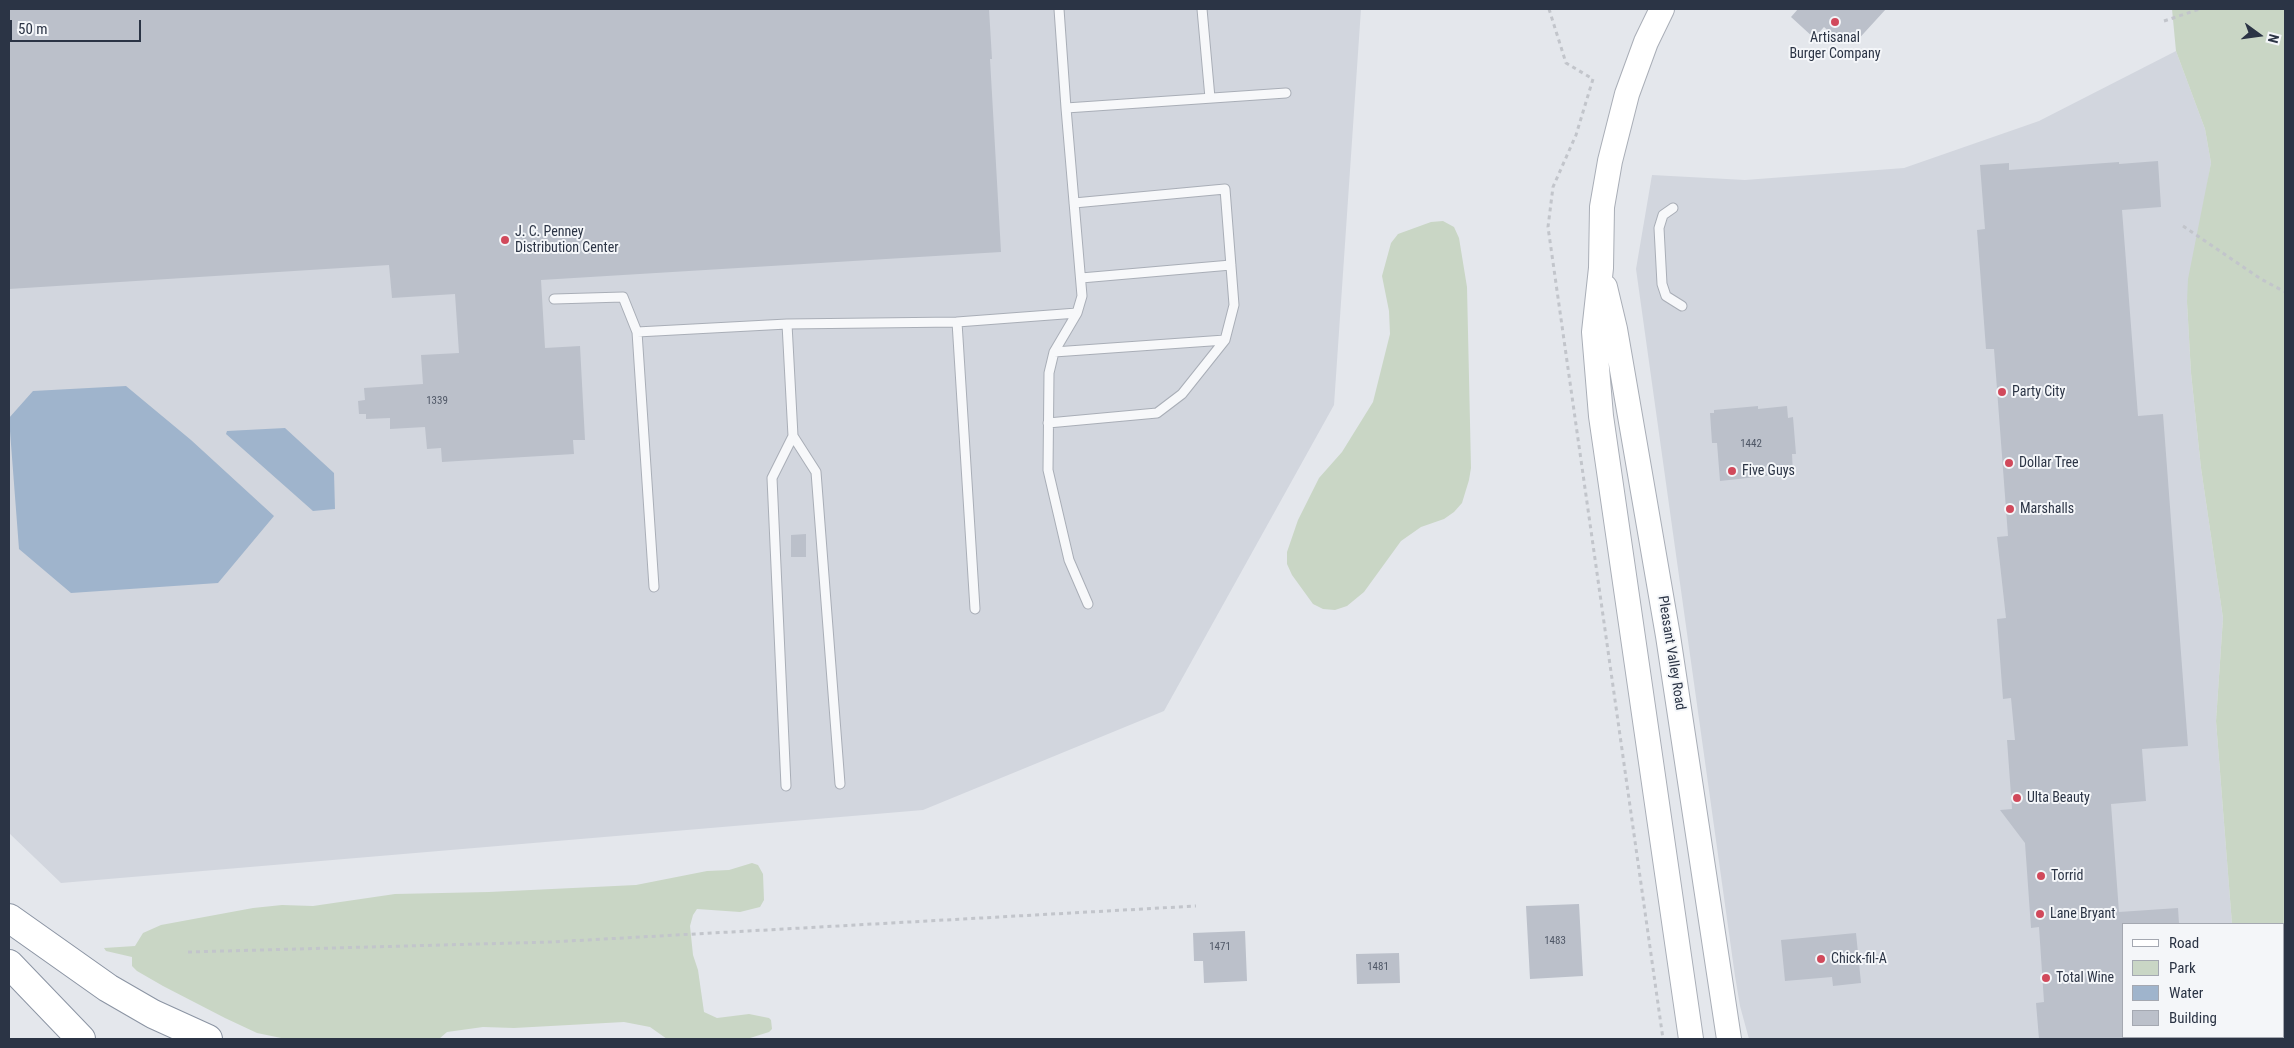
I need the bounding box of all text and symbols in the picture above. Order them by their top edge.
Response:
scale bar [12,10,144,42]
north arrow [2234,10,2284,60]
marker: Artisanal Burger Company [1829,16,1841,28]
text: 50 m [18,20,48,38]
place label: Artisanal Burger Company [1789,30,1881,62]
text: N [2265,33,2282,45]
place label: J. C. Penney Distribution Center [515,224,619,256]
marker: J. C. Penney Distribution Center [499,234,511,246]
place label: Party City [2012,384,2065,400]
marker: Party City [1996,386,2008,398]
house number: 1339 [426,394,448,408]
house number: 1442 [1740,437,1762,451]
place label: Dollar Tree [2019,455,2079,471]
marker: Dollar Tree [2003,457,2015,469]
place label: Five Guys [1742,463,1795,479]
marker: Five Guys [1726,465,1738,477]
place label: Marshalls [2020,501,2074,517]
marker: Marshalls [2004,503,2016,515]
street label: Pleasant Valley Road [1654,595,1688,711]
place label: Ulta Beauty [2027,790,2090,806]
marker: Ulta Beauty [2011,792,2023,804]
place label: Torrid [2051,868,2083,884]
marker: Torrid [2035,870,2047,882]
place label: Lane Bryant [2050,906,2115,922]
marker: Lane Bryant [2034,908,2046,920]
legend [2122,923,2284,1038]
house number: 1483 [1544,934,1566,948]
text: Road [2169,934,2199,952]
house number: 1471 [1209,940,1231,954]
place label: Chick-fil-A [1831,951,1887,967]
marker: Chick-fil-A [1815,953,1827,965]
text: Park [2169,959,2196,977]
house number: 1481 [1367,960,1389,974]
place label: Total Wine [2056,970,2114,986]
marker: Total Wine [2040,972,2052,984]
text: Water [2169,984,2203,1002]
text: Building [2169,1009,2217,1027]

